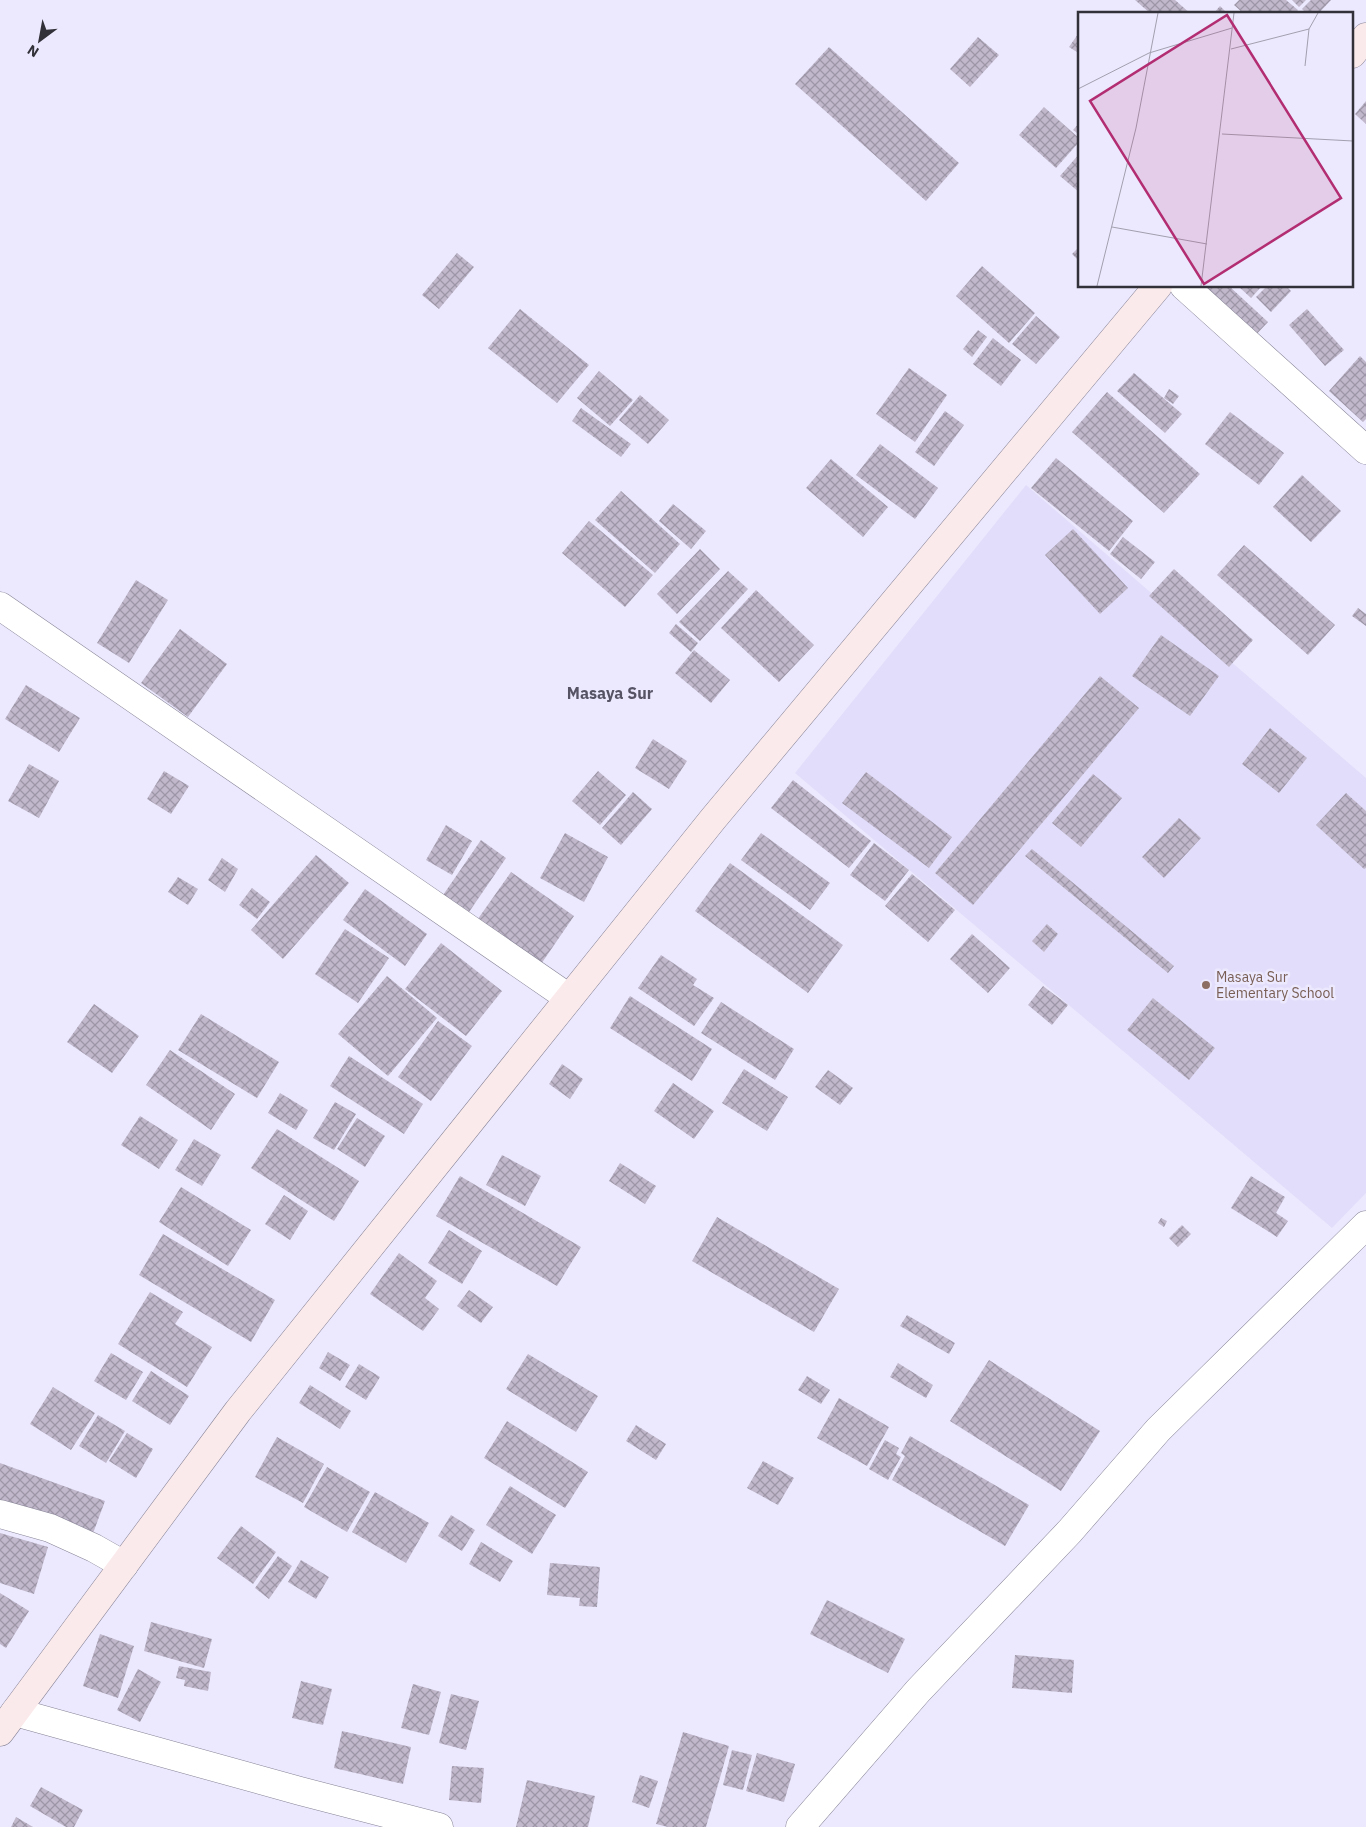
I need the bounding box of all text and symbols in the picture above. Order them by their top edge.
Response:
inset map [1078,12,1354,288]
north arrow [15,15,65,65]
text: N [24,41,42,61]
district label: Masaya Sur [567,683,654,703]
place label: Masaya Sur Elementary School [1216,968,1334,1002]
marker: Masaya Sur Elementary School [1200,979,1212,991]

